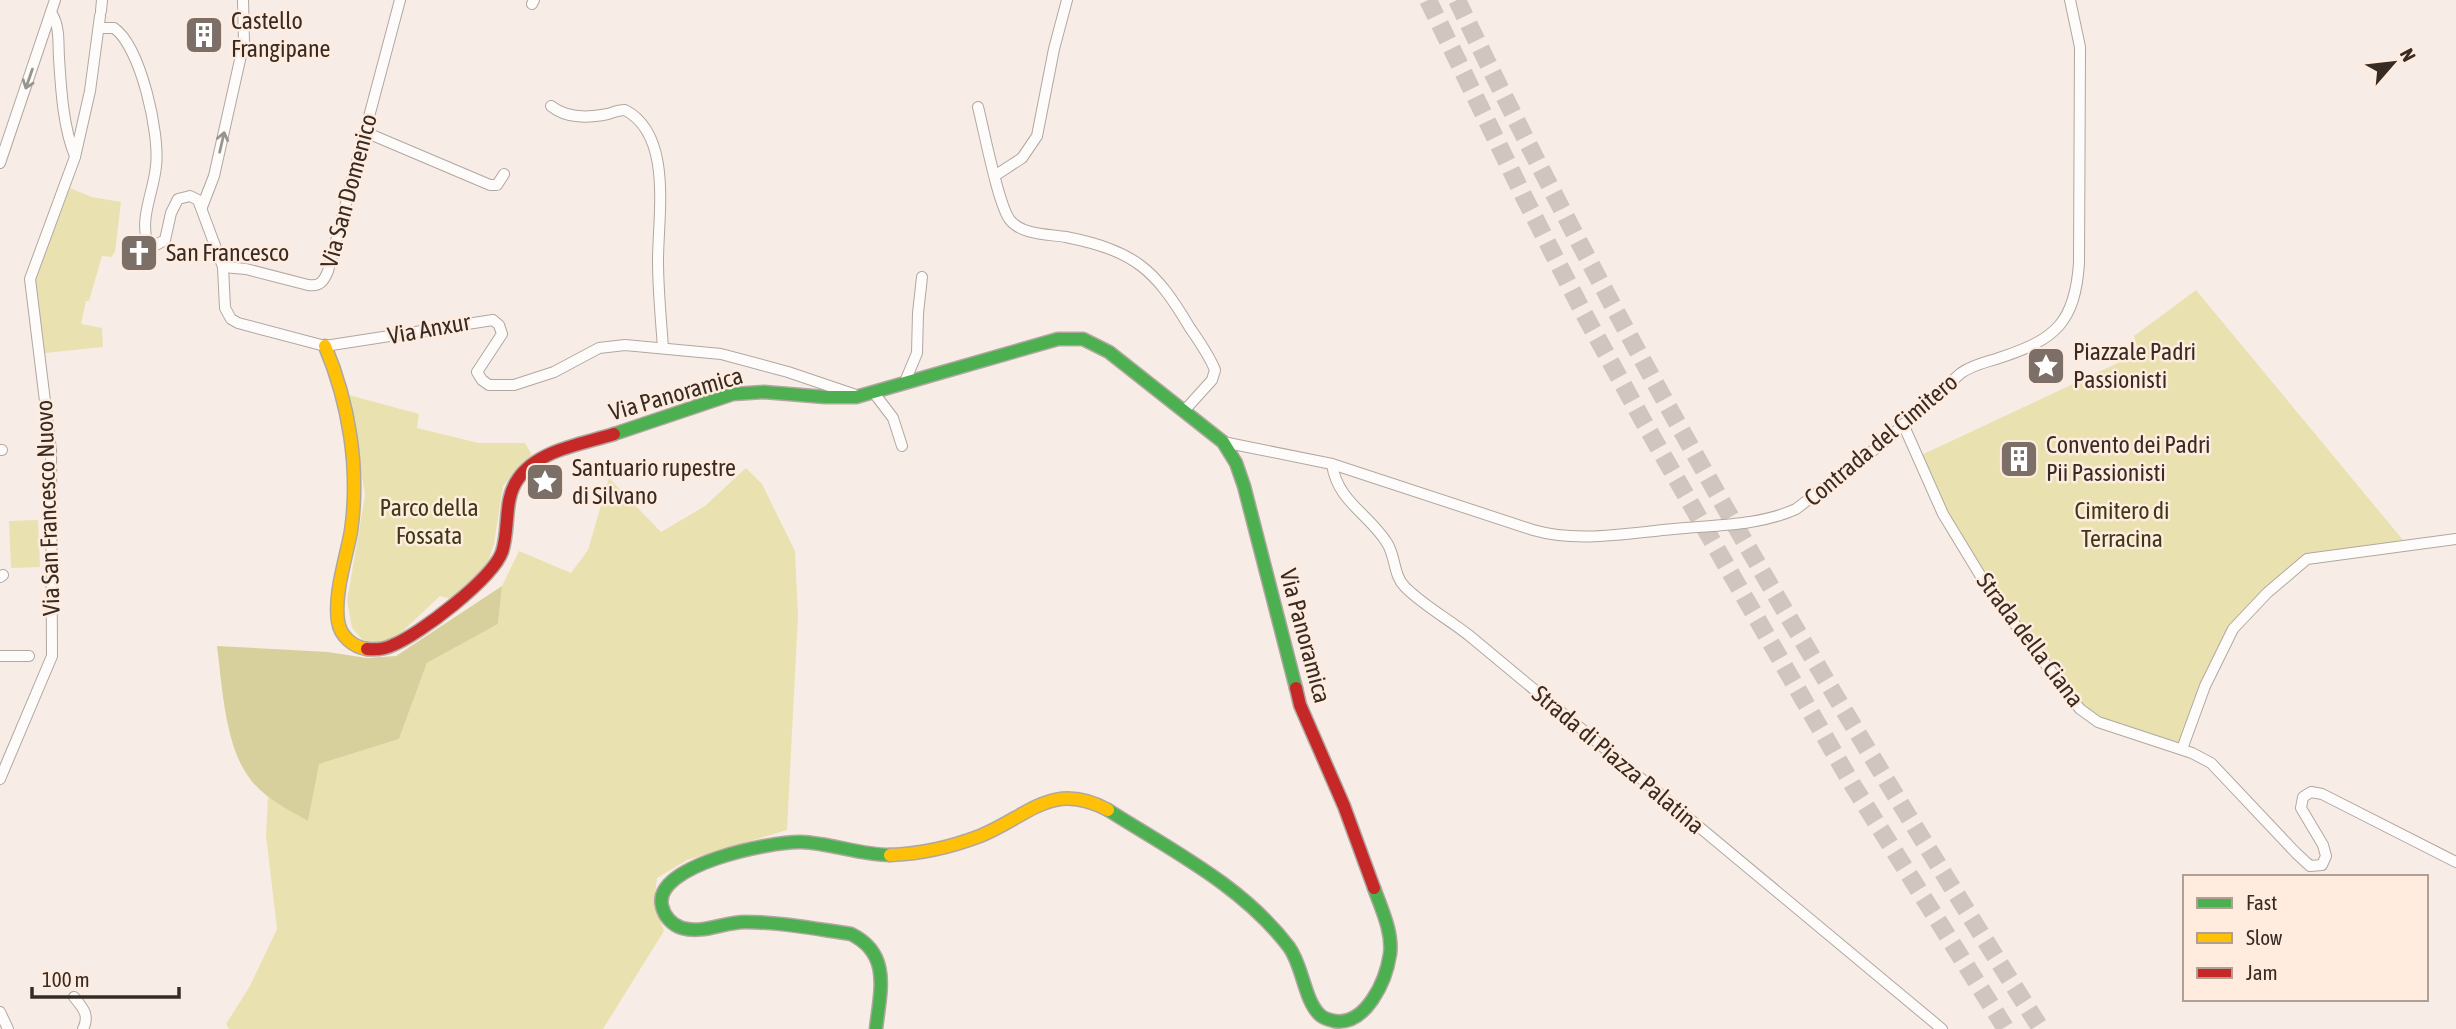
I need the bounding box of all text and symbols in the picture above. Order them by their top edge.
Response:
place label: Castello Frangipane [231,7,331,62]
building icon: Castello Frangipane [183,14,225,56]
north arrow [2358,28,2428,98]
text: N [2396,45,2420,65]
one-way arrow [22,67,34,89]
street label: Via San Domenico [315,111,382,271]
one-way arrow [216,131,229,154]
church icon: San Francesco [118,232,160,274]
place label: San Francesco [166,239,289,266]
street label: Via Anxur [385,308,473,349]
place label: Piazzale Padri Passionisti [2073,338,2196,393]
place icon: Piazzale Padri Passionisti [2025,345,2067,387]
street label: Via Panoramica [606,362,746,425]
street label: Contrada del Cimitero [1799,368,1963,511]
street label: Via San Francesco Nuovo [30,400,65,616]
place label: Convento dei Padri Pii Passionisti [2046,431,2211,486]
building icon: Convento dei Padri Pii Passionisti [1998,438,2040,480]
place label: Santuario rupestre di Silvano [572,454,736,509]
place icon: Santuario rupestre di Silvano [524,461,566,503]
park label: Parco della Fossata [379,494,479,549]
park label: Cimitero di Terracina [2074,497,2170,552]
street label: Via Panoramica [1275,566,1336,706]
street label: Strada della Ciana [1971,568,2089,712]
street label: Strada di Piazza Palatina [1527,680,1710,839]
legend [2183,875,2428,1001]
text: Fast [2246,890,2277,914]
text: Slow [2246,925,2283,949]
scale bar [32,956,178,1000]
text: Jam [2246,960,2278,984]
text: 100 m [42,967,90,991]

